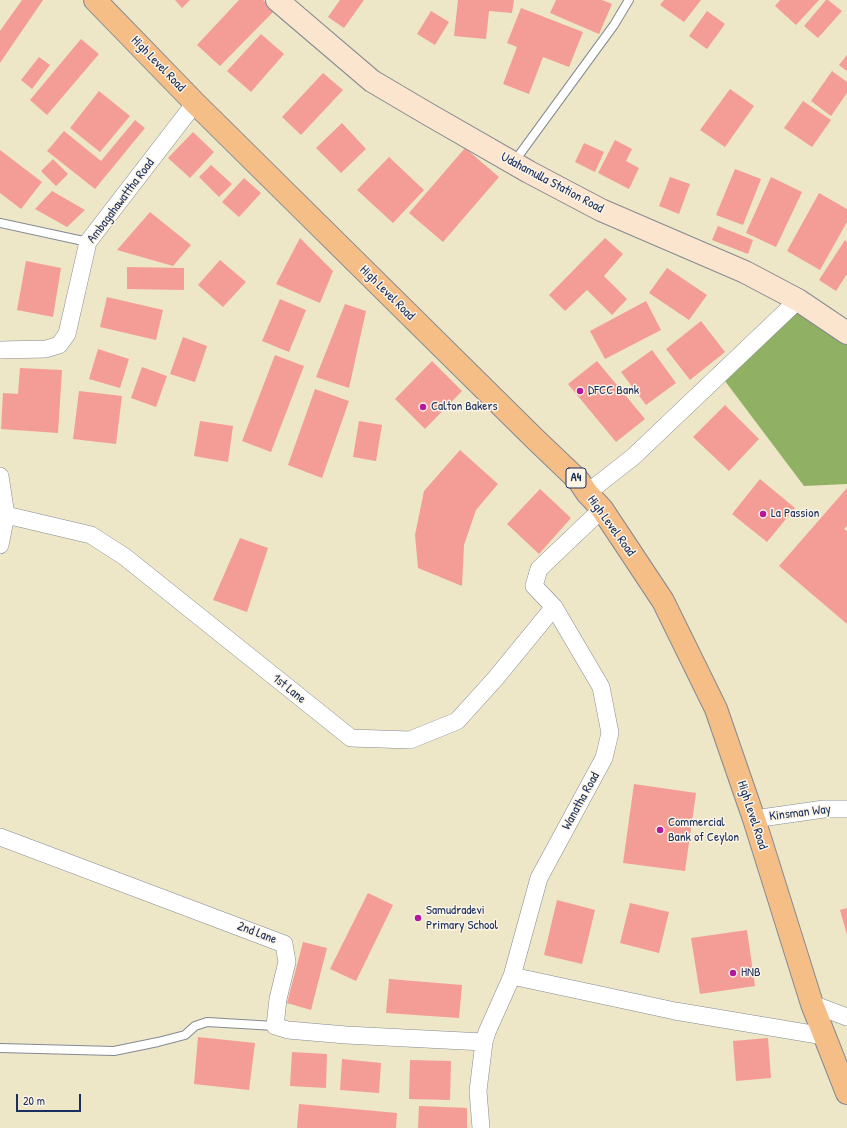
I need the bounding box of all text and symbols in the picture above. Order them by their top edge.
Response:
street label: High Level Road [128,33,188,95]
street label: Udahamulla Station Road [498,149,606,217]
street label: Ambagahawattha Road [84,156,158,246]
street label: High Level Road [356,262,418,324]
place label: DFCC Bank [588,383,639,399]
marker: DFCC Bank [575,386,585,396]
place label: Calton Bakers [431,399,498,415]
marker: Calton Bakers [418,402,428,412]
road number: A4 [566,468,586,488]
street label: High Level Road [584,493,638,559]
place label: La Passion [771,506,819,522]
marker: La Passion [758,509,768,519]
street label: 1st Lane [269,671,309,707]
street label: Wanatha Road [559,769,603,833]
street label: High Level Road [734,779,770,851]
street label: Kinsman Way [768,801,832,825]
place label: Commercial Bank of Ceylon [668,815,739,846]
marker: Commercial Bank of Ceylon [655,825,665,835]
place label: Samudradevi Primary School [426,903,498,934]
marker: Samudradevi Primary School [413,913,423,923]
street label: 2nd Lane [235,918,279,948]
place label: HNB [741,965,761,981]
marker: HNB [728,968,738,978]
scale bar [18,1086,83,1112]
text: 20 m [23,1092,45,1109]

